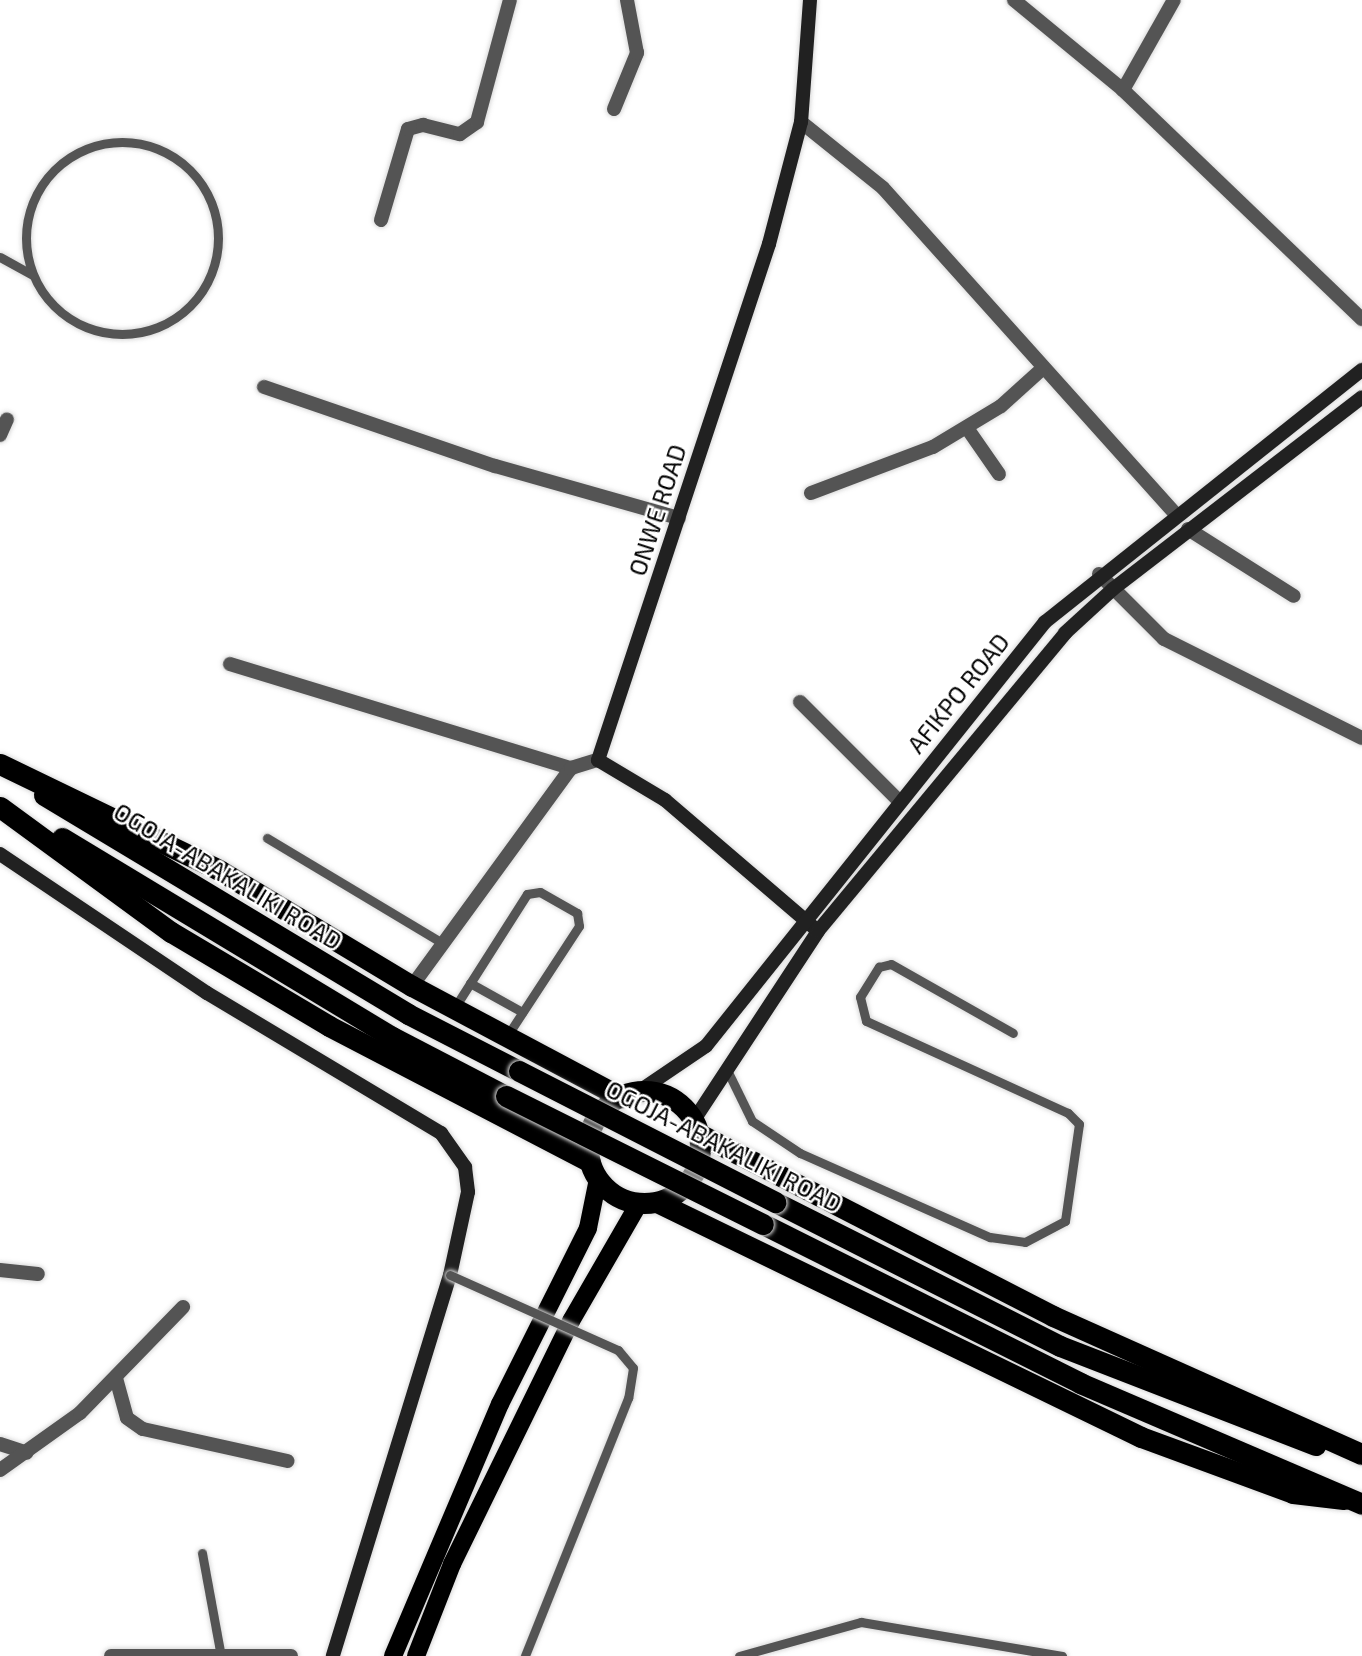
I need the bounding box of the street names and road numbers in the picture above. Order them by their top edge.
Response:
street label: ONWE ROAD [622,441,692,579]
street label: AFIKPO ROAD [901,627,1015,759]
street label: OGOJA-ABAKALIKI ROAD [109,797,347,955]
street label: OGOJA-ABAKALIKI ROAD [601,1074,847,1218]

